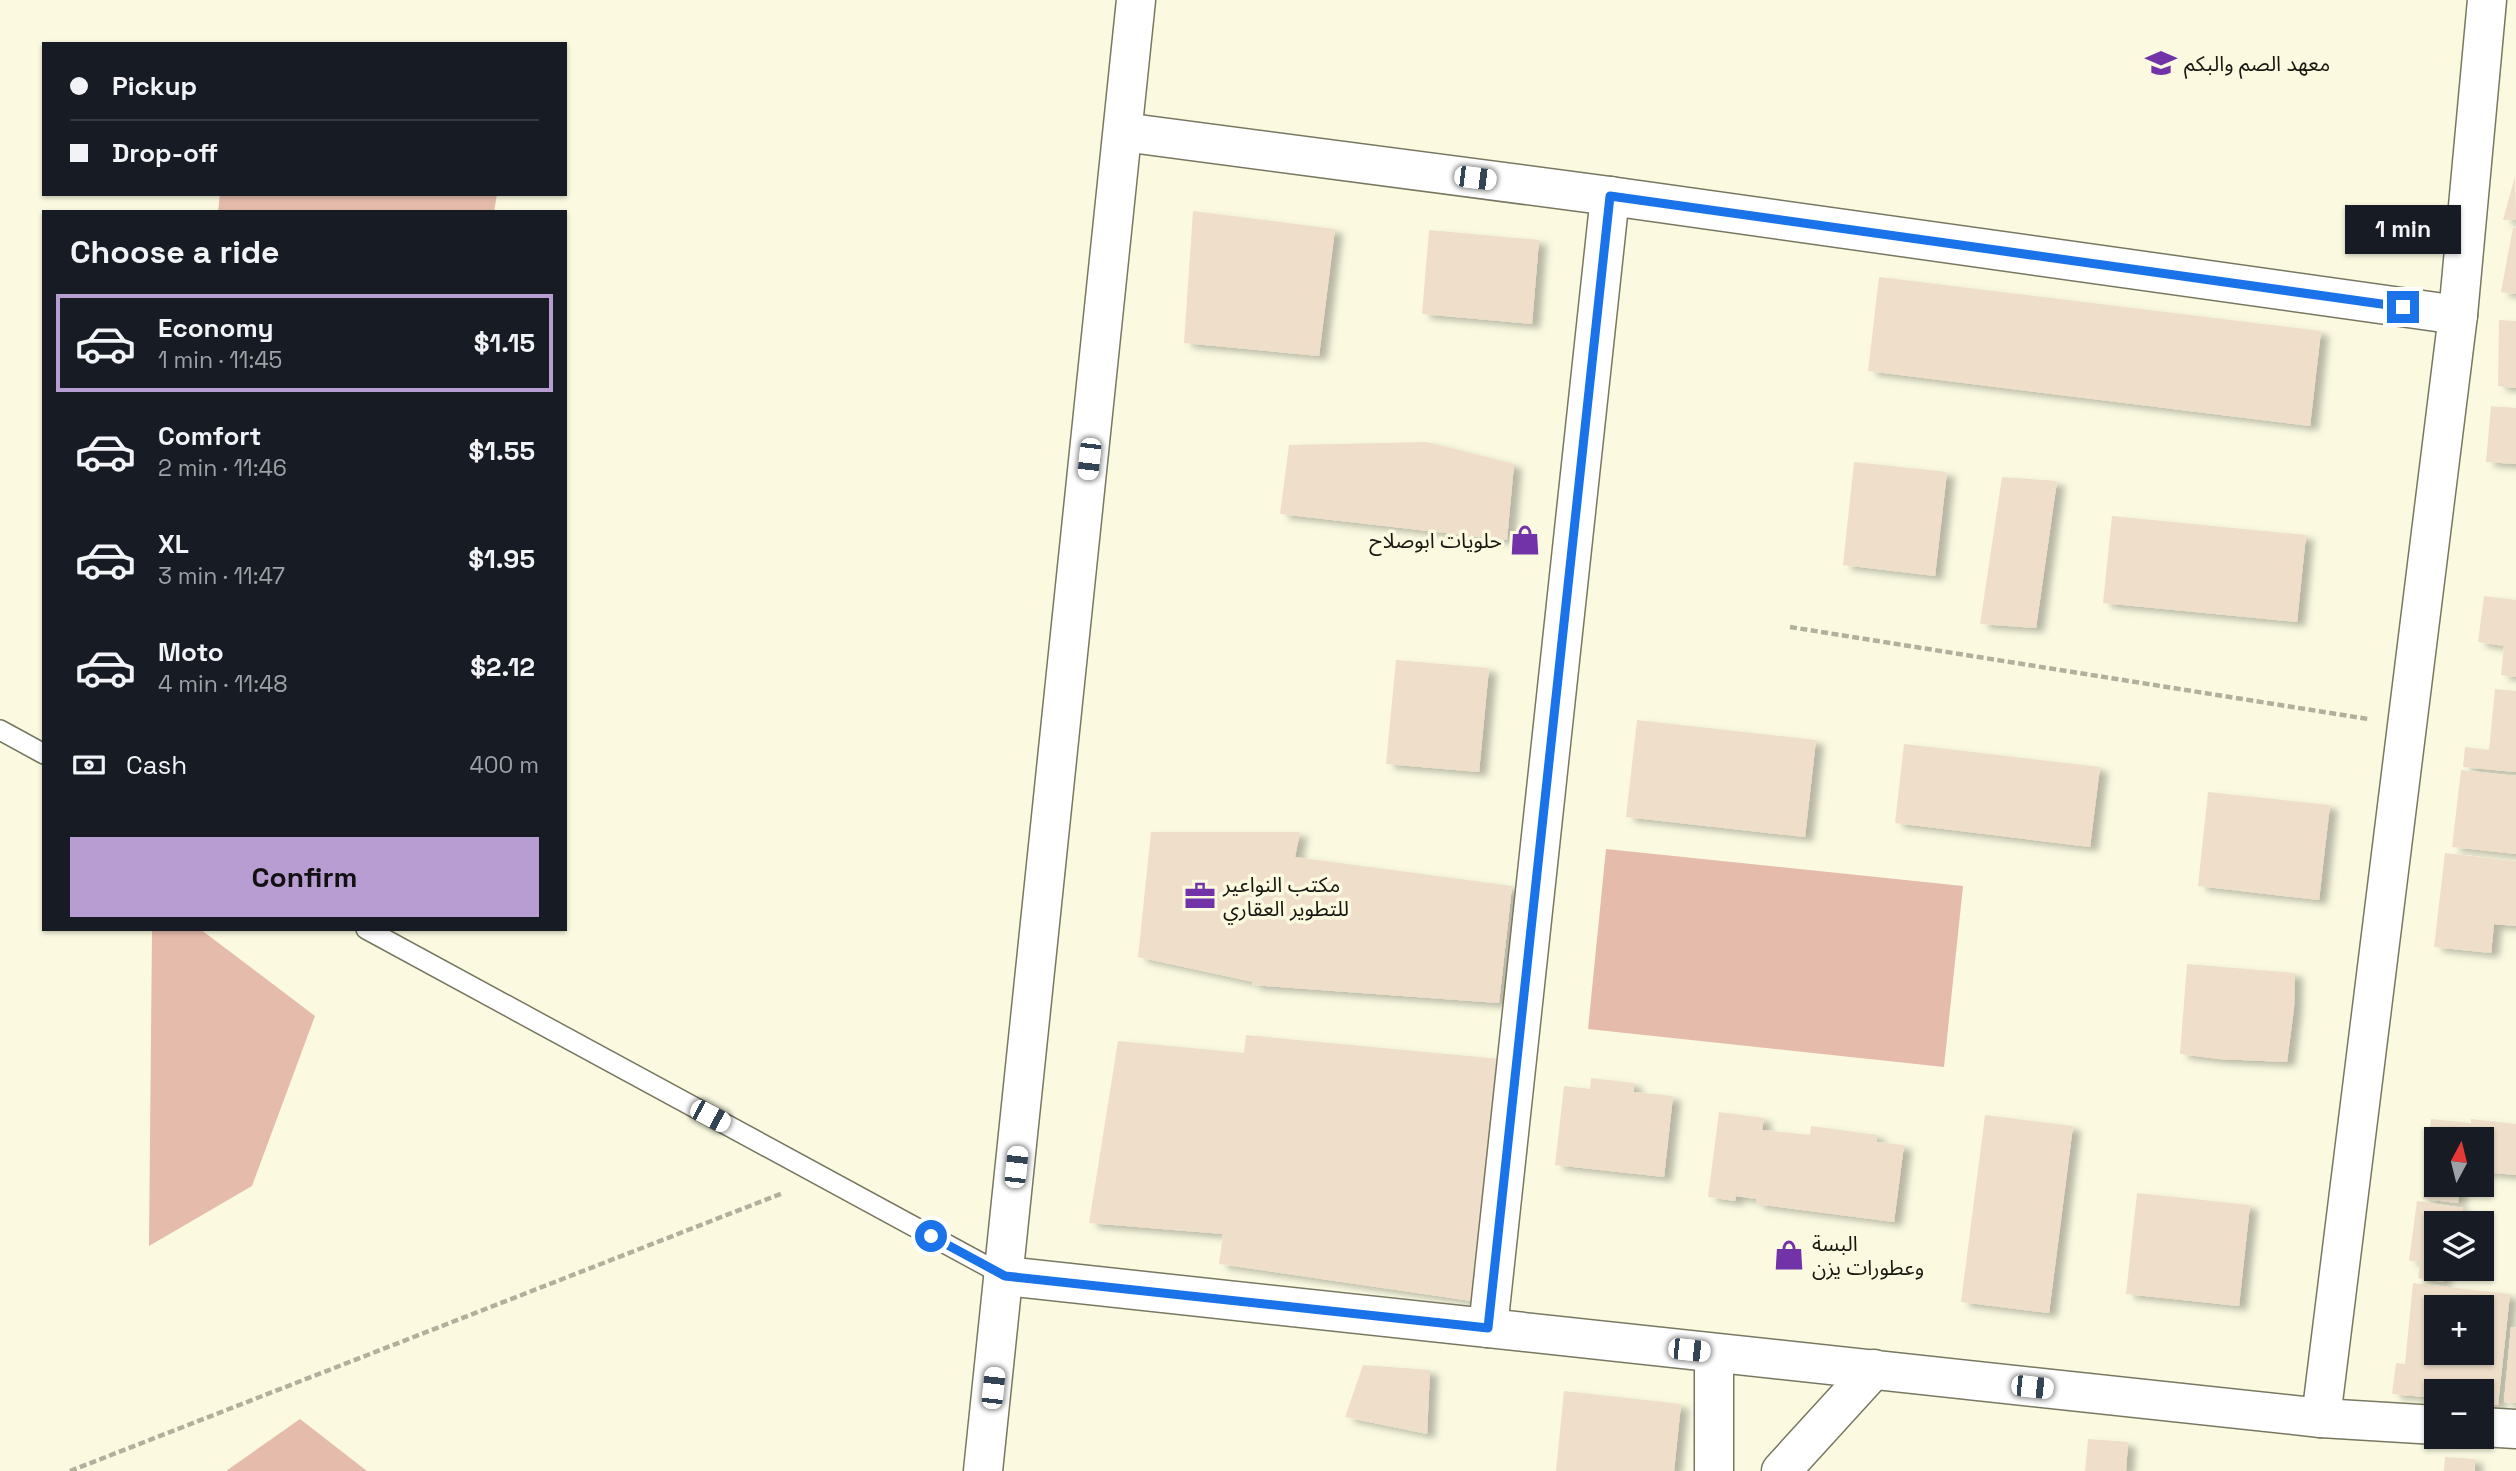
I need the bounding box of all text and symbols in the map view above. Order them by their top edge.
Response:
school or university icon: معهد الصم والبكم [2144,46,2178,80]
place label: معهد الصم والبكم [2184,50,2330,79]
text: Pickup [112,69,197,103]
text: Drop-off [112,136,218,170]
car [1453,165,1498,191]
callout: 1 min [2345,205,2461,254]
text: 1 min [2375,214,2431,244]
text: Choose a ride [70,232,280,272]
route end [2387,291,2419,323]
text: Economy [158,311,274,345]
icon: car [74,312,137,375]
text: $1.15 [474,326,535,360]
text: 1 min · 11:45 [158,345,282,375]
text: Comfort [158,419,261,453]
icon: car [74,420,137,483]
text: $1.55 [469,434,535,468]
car [1077,437,1102,481]
text: 2 min · 11:46 [158,453,287,483]
shop icon: حلويات ابوصلاح [1508,523,1542,557]
text: XL [158,527,189,561]
place label: حلويات ابوصلاح [1369,527,1502,556]
icon: car [74,528,137,591]
text: $1.95 [468,542,535,576]
text: 3 min · 11:47 [158,561,285,591]
text: Moto [158,635,224,669]
icon: car [74,636,137,699]
text: $2.12 [470,650,535,684]
text: 4 min · 11:48 [158,669,288,699]
icon: cash [70,746,108,784]
text: Cash [126,748,187,782]
text: 400 m [469,750,539,780]
button: Confirm [70,837,539,917]
place label: مكتب النواعير للتطوير العقاري [1222,871,1349,924]
office icon: مكتب النواعير للتطوير العقاري [1183,879,1217,913]
car [687,1097,734,1135]
north arrow [2424,1127,2494,1197]
map controls [2424,1127,2494,1449]
car [1004,1145,1029,1189]
button: layers [2424,1211,2494,1281]
route start [915,1220,947,1252]
place label: البسة وعطورات يزن [1812,1230,1924,1281]
shop icon: البسة وعطورات يزن [1772,1238,1806,1272]
button: + [2424,1295,2494,1365]
car [1668,1337,1711,1363]
car [981,1366,1006,1410]
car [2011,1374,2054,1400]
button: − [2424,1379,2494,1449]

